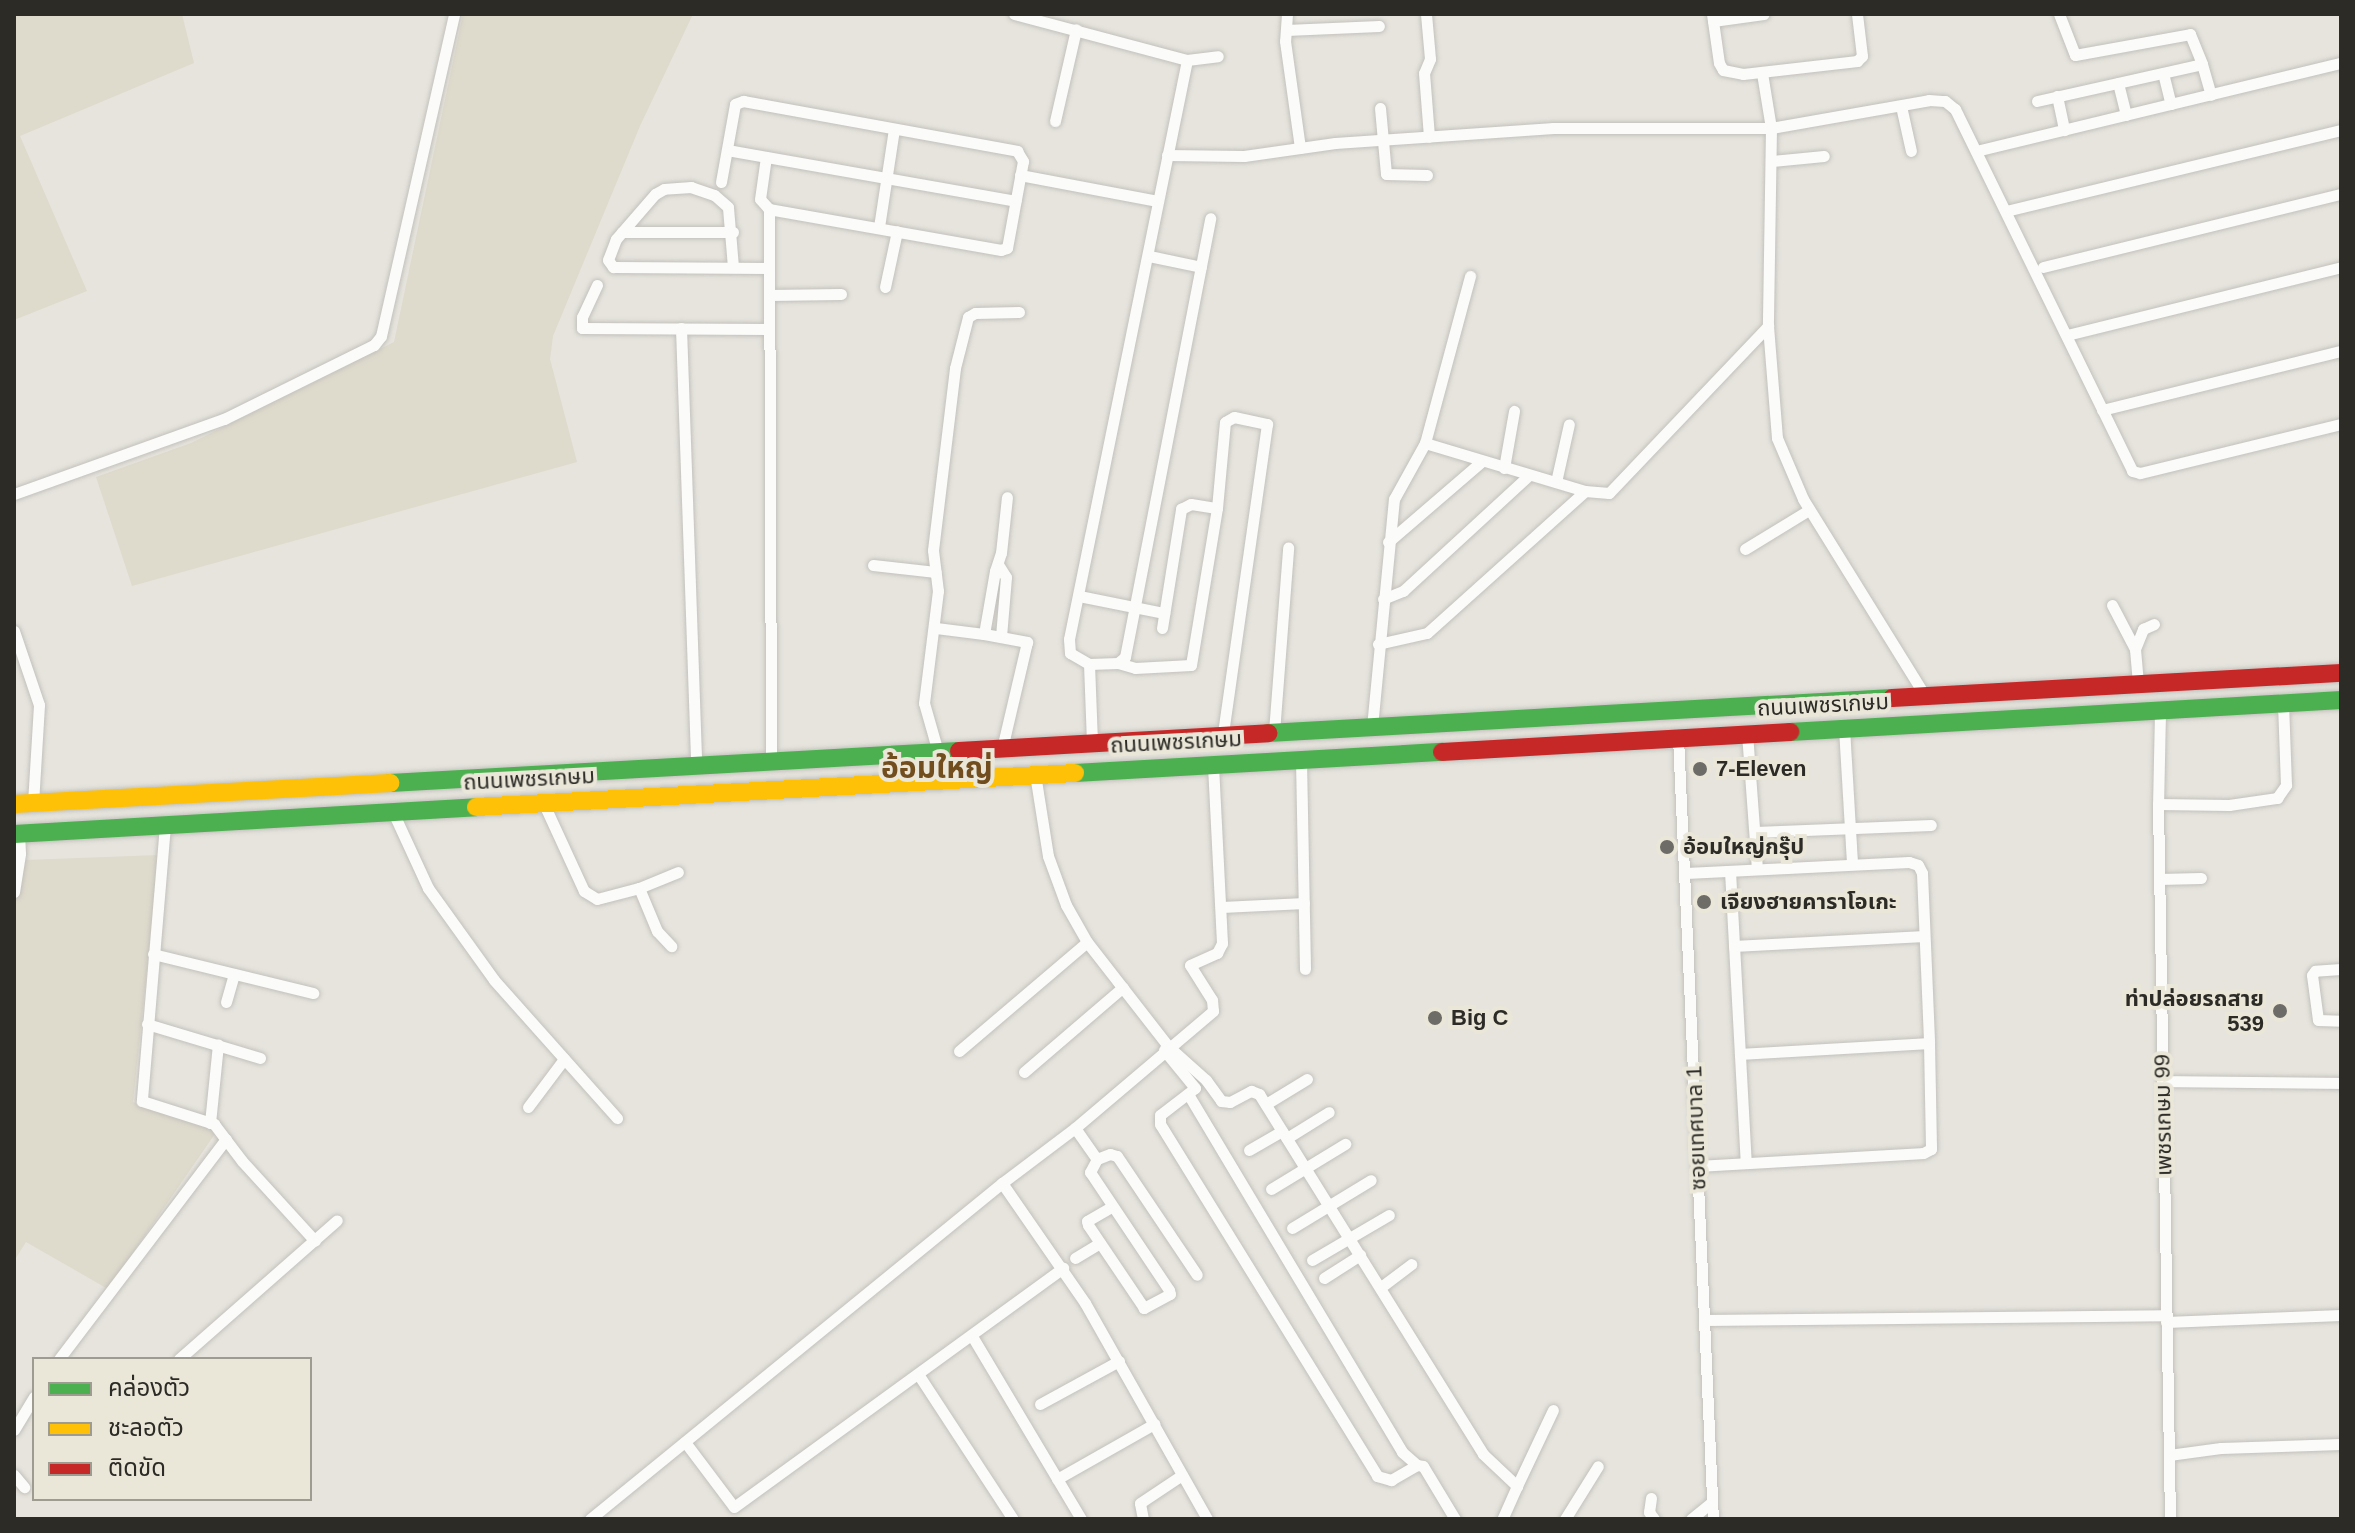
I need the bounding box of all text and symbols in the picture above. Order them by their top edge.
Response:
street label: ถนนเพชรเกษม [1757,688,1889,722]
street label: ถนนเพชรเกษม [1110,725,1242,759]
district label: อ้อมใหญ่ [881,750,993,786]
place label: 7-Eleven [1716,756,1806,782]
marker: 7-Eleven [1691,760,1709,778]
street label: ถนนเพชรเกษม [463,762,595,796]
place label: อ้อมใหญ่กรุ๊ป [1683,834,1804,860]
marker: อ้อมใหญ่กรุ๊ป [1658,838,1676,856]
place label: เจียงฮายคาราโอเกะ [1720,889,1897,915]
marker: เจียงฮายคาราโอเกะ [1695,893,1713,911]
place label: ท่าปล่อยรถสาย 539 [2125,985,2264,1036]
marker: ท่าปล่อยรถสาย 539 [2271,1002,2289,1020]
place label: Big C [1451,1005,1508,1031]
marker: Big C [1426,1009,1444,1027]
street label: เพชรเกษม 99 [2149,1054,2177,1176]
street label: ซอยเทศบาล 1 [1681,1065,1711,1191]
legend [32,1357,312,1501]
text: คล่องตัว [108,1374,190,1401]
text: ชะลอตัว [108,1414,184,1441]
text: ติดขัด [108,1454,166,1481]

